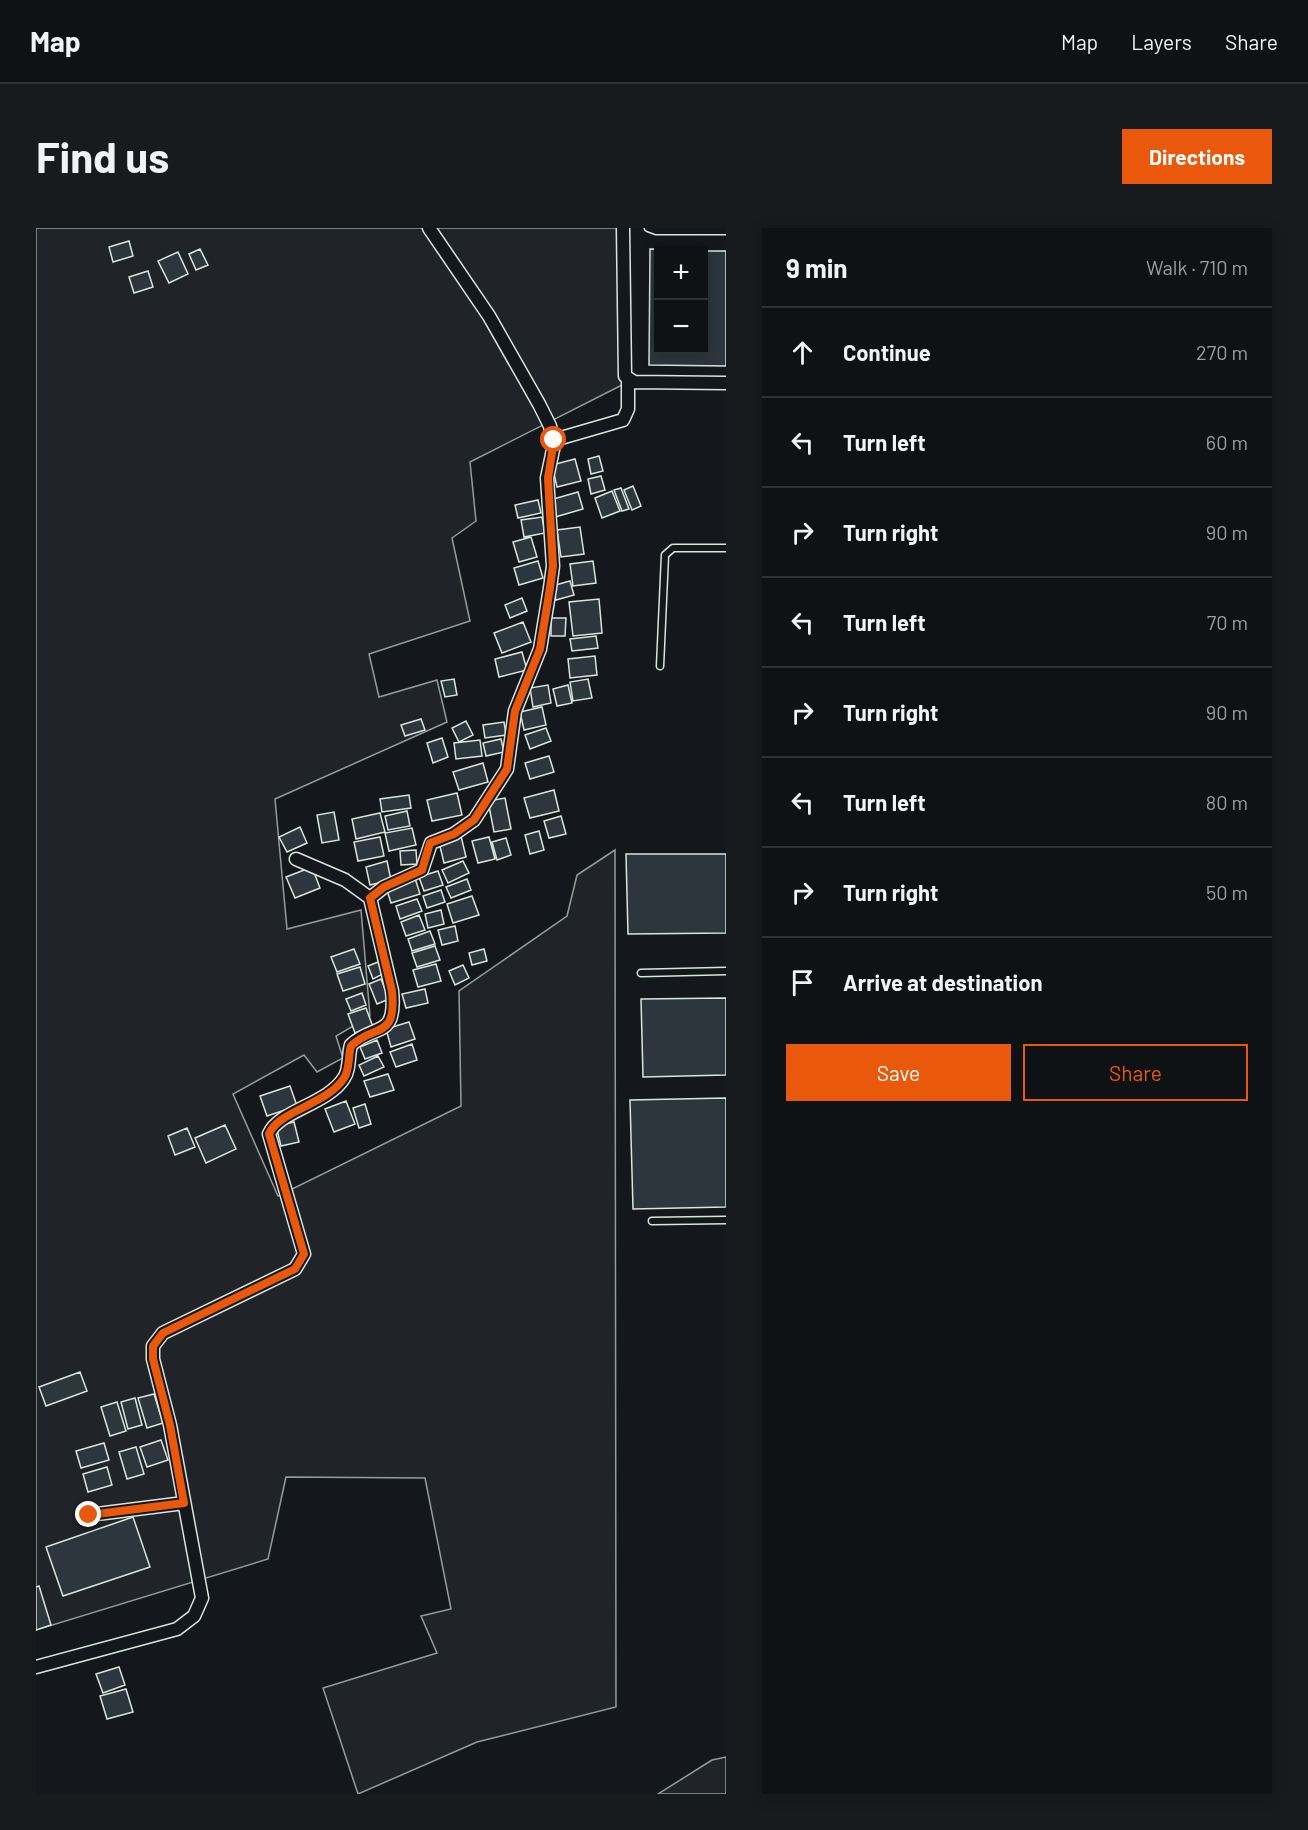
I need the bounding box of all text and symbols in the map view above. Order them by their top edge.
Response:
text: Map [30,24,81,58]
text: Map [1061,29,1098,54]
text: Layers [1131,29,1192,54]
text: Share [1225,29,1278,54]
button: Directions [1122,129,1272,184]
text: Find us [36,131,169,181]
map controls [654,246,708,354]
button: + [654,246,708,300]
text: 9 min [786,252,848,283]
text: Walk · 710 m [1146,255,1248,279]
button: − [654,300,708,354]
icon: ahead [786,336,819,369]
text: Continue [843,339,931,365]
text: 270 m [1196,340,1248,364]
route start [540,426,566,452]
icon: left [786,426,819,459]
text: Turn left [843,429,926,455]
text: 60 m [1206,430,1248,454]
icon: right [786,516,819,549]
text: Turn right [843,519,938,545]
text: 90 m [1206,520,1248,544]
icon: left [786,606,819,639]
text: Turn left [843,609,926,635]
text: 70 m [1207,610,1248,634]
icon: right [786,696,819,729]
text: Turn right [843,699,938,725]
text: 90 m [1206,700,1248,724]
icon: left [786,786,819,819]
text: Turn left [843,789,926,815]
text: 80 m [1206,790,1248,814]
icon: right [786,876,819,909]
text: Turn right [843,879,938,905]
text: 50 m [1206,880,1248,904]
icon: arrive [786,966,819,999]
text: Arrive at destination [843,969,1042,995]
button: Save [786,1044,1011,1101]
button: Share [1023,1044,1248,1101]
route end [75,1501,101,1527]

